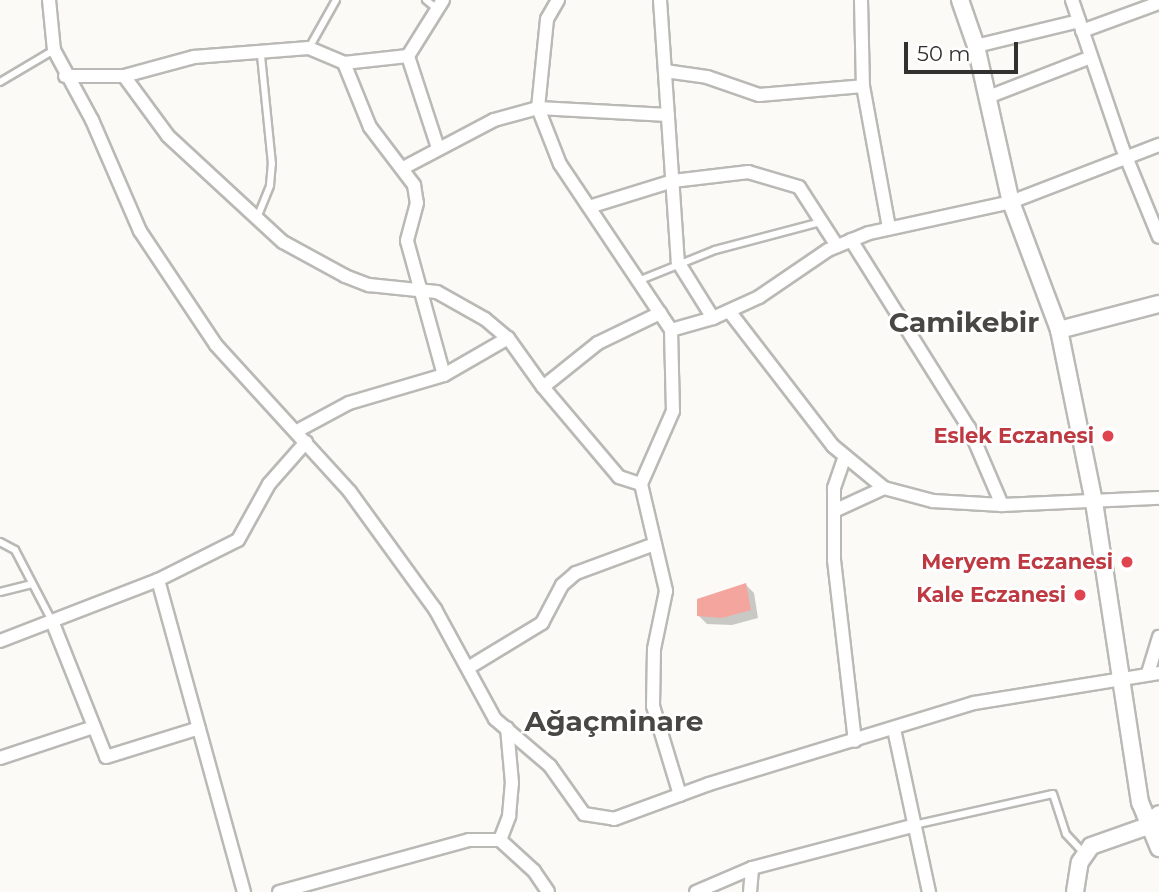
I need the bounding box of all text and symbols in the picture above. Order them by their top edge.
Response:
scale bar [907,28,1021,72]
text: 50 m [917,41,971,66]
district label: Camikebir [889,305,1039,339]
place label: Eslek Eczanesi [934,423,1094,449]
marker: Eslek Eczanesi [1100,428,1116,444]
place label: Meryem Eczanesi [921,549,1113,575]
marker: Meryem Eczanesi [1119,554,1135,570]
place label: Kale Eczanesi [916,582,1066,608]
marker: Kale Eczanesi [1072,587,1088,603]
district label: Ağaçminare [525,704,703,738]

